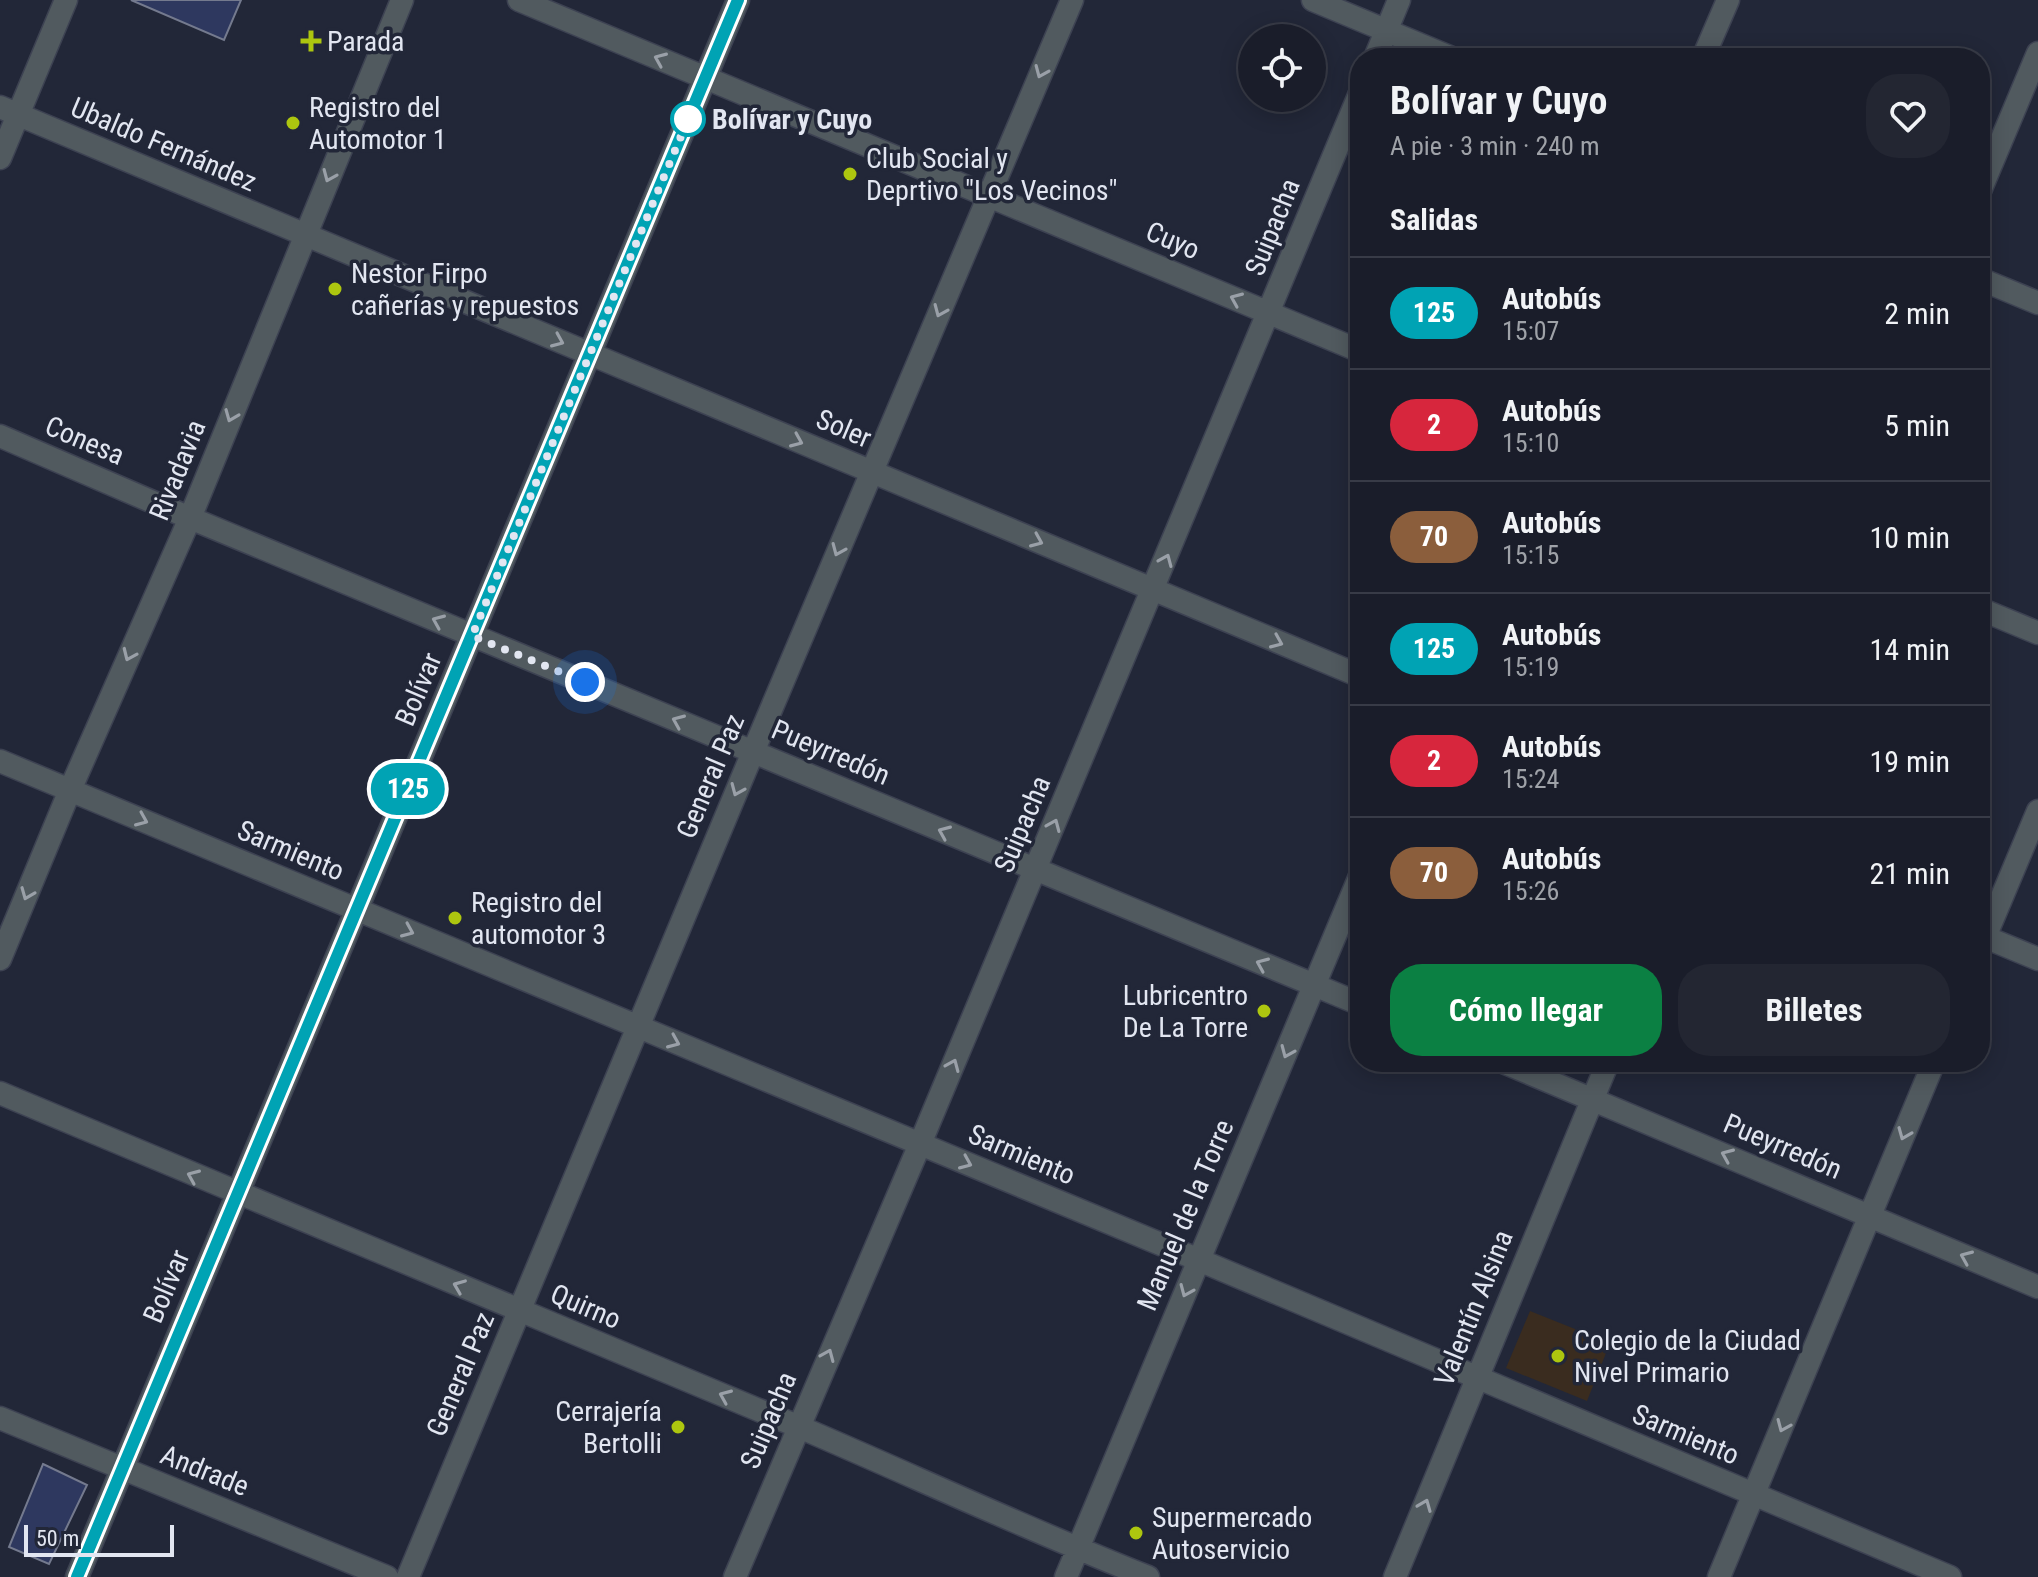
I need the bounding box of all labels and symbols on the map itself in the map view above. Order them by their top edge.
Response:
place label: Parada [327,25,404,58]
marker: Parada [302,32,320,50]
one-way arrow [654,52,668,69]
one-way arrow [1035,64,1051,78]
street label: Ubaldo Fernández [66,91,262,198]
place label: Registro del Automotor 1 [309,91,447,156]
marker: Bolívar y Cuyo [671,102,705,136]
place label: Bolívar y Cuyo [712,103,872,136]
marker: Registro del Automotor 1 [284,114,302,132]
place label: Club Social y Deprtivo "Los Vecinos" [866,142,1118,207]
marker: Club Social y Deprtivo "Los Vecinos" [841,165,859,183]
one-way arrow [323,167,339,182]
street label: Suipacha [1238,174,1307,280]
street label: Cuyo [1141,215,1205,266]
place label: Nestor Firpo cañerías y repuestos [351,257,579,322]
marker: Nestor Firpo cañerías y repuestos [326,280,344,298]
one-way arrow [1230,292,1244,309]
one-way arrow [933,303,949,317]
one-way arrow [549,331,564,347]
street label: Soler [811,402,876,455]
one-way arrow [225,408,241,422]
street label: Conesa [40,409,129,472]
street label: Rivadavia [142,415,213,525]
one-way arrow [790,431,804,448]
one-way arrow [1029,532,1043,548]
one-way arrow [832,542,848,557]
one-way arrow [1156,554,1173,568]
one-way arrow [432,615,446,631]
one-way arrow [1269,632,1283,648]
one-way arrow [123,647,139,662]
street label: Bolívar [388,648,449,731]
your location [565,662,605,702]
street label: General Paz [670,709,751,843]
street label: Pueyrredón [767,713,895,792]
one-way arrow [672,715,686,731]
line badge: 125 [362,763,454,815]
street label: Suipacha [987,771,1057,877]
one-way arrow [730,782,746,796]
one-way arrow [134,811,148,827]
street label: Sarmiento [232,813,349,888]
one-way arrow [1045,819,1061,833]
one-way arrow [938,825,952,841]
one-way arrow [20,886,37,900]
place label: Registro del automotor 3 [471,886,606,951]
marker: Registro del automotor 3 [446,909,464,927]
one-way arrow [400,921,414,938]
one-way arrow [1256,957,1270,973]
place label: Lubricentro De La Torre [1123,979,1248,1044]
marker: Lubricentro De La Torre [1255,1002,1273,1020]
one-way arrow [666,1032,680,1048]
one-way arrow [1280,1043,1296,1058]
one-way arrow [944,1059,960,1073]
street label: Pueyrredón [1719,1107,1847,1186]
street label: Manuel de la Torre [1130,1115,1241,1316]
street label: Sarmiento [963,1117,1080,1192]
one-way arrow [1898,1126,1914,1140]
one-way arrow [1721,1149,1735,1165]
one-way arrow [958,1153,972,1170]
one-way arrow [187,1169,201,1185]
street label: Valentín Alsina [1427,1225,1520,1391]
street label: Bolívar [136,1245,197,1328]
one-way arrow [1960,1250,1974,1266]
street label: Quirno [546,1277,626,1336]
one-way arrow [453,1279,467,1296]
one-way arrow [1179,1283,1195,1297]
street label: General Paz [420,1307,501,1441]
place label: Colegio de la Ciudad Nivel Primario [1574,1324,1801,1389]
marker: Colegio de la Ciudad Nivel Primario [1549,1347,1567,1365]
one-way arrow [819,1349,835,1363]
street label: Suipacha [733,1367,803,1473]
one-way arrow [719,1390,733,1406]
place label: Cerrajería Bertolli [555,1395,662,1460]
street label: Sarmiento [1627,1397,1744,1472]
marker: Cerrajería Bertolli [669,1418,687,1436]
one-way arrow [1777,1418,1793,1432]
street label: Andrade [156,1438,254,1503]
one-way arrow [1415,1499,1431,1513]
place label: Supermercado Autoservicio [1152,1501,1312,1566]
scale bar [24,1521,174,1557]
marker: Supermercado Autoservicio [1127,1524,1145,1542]

